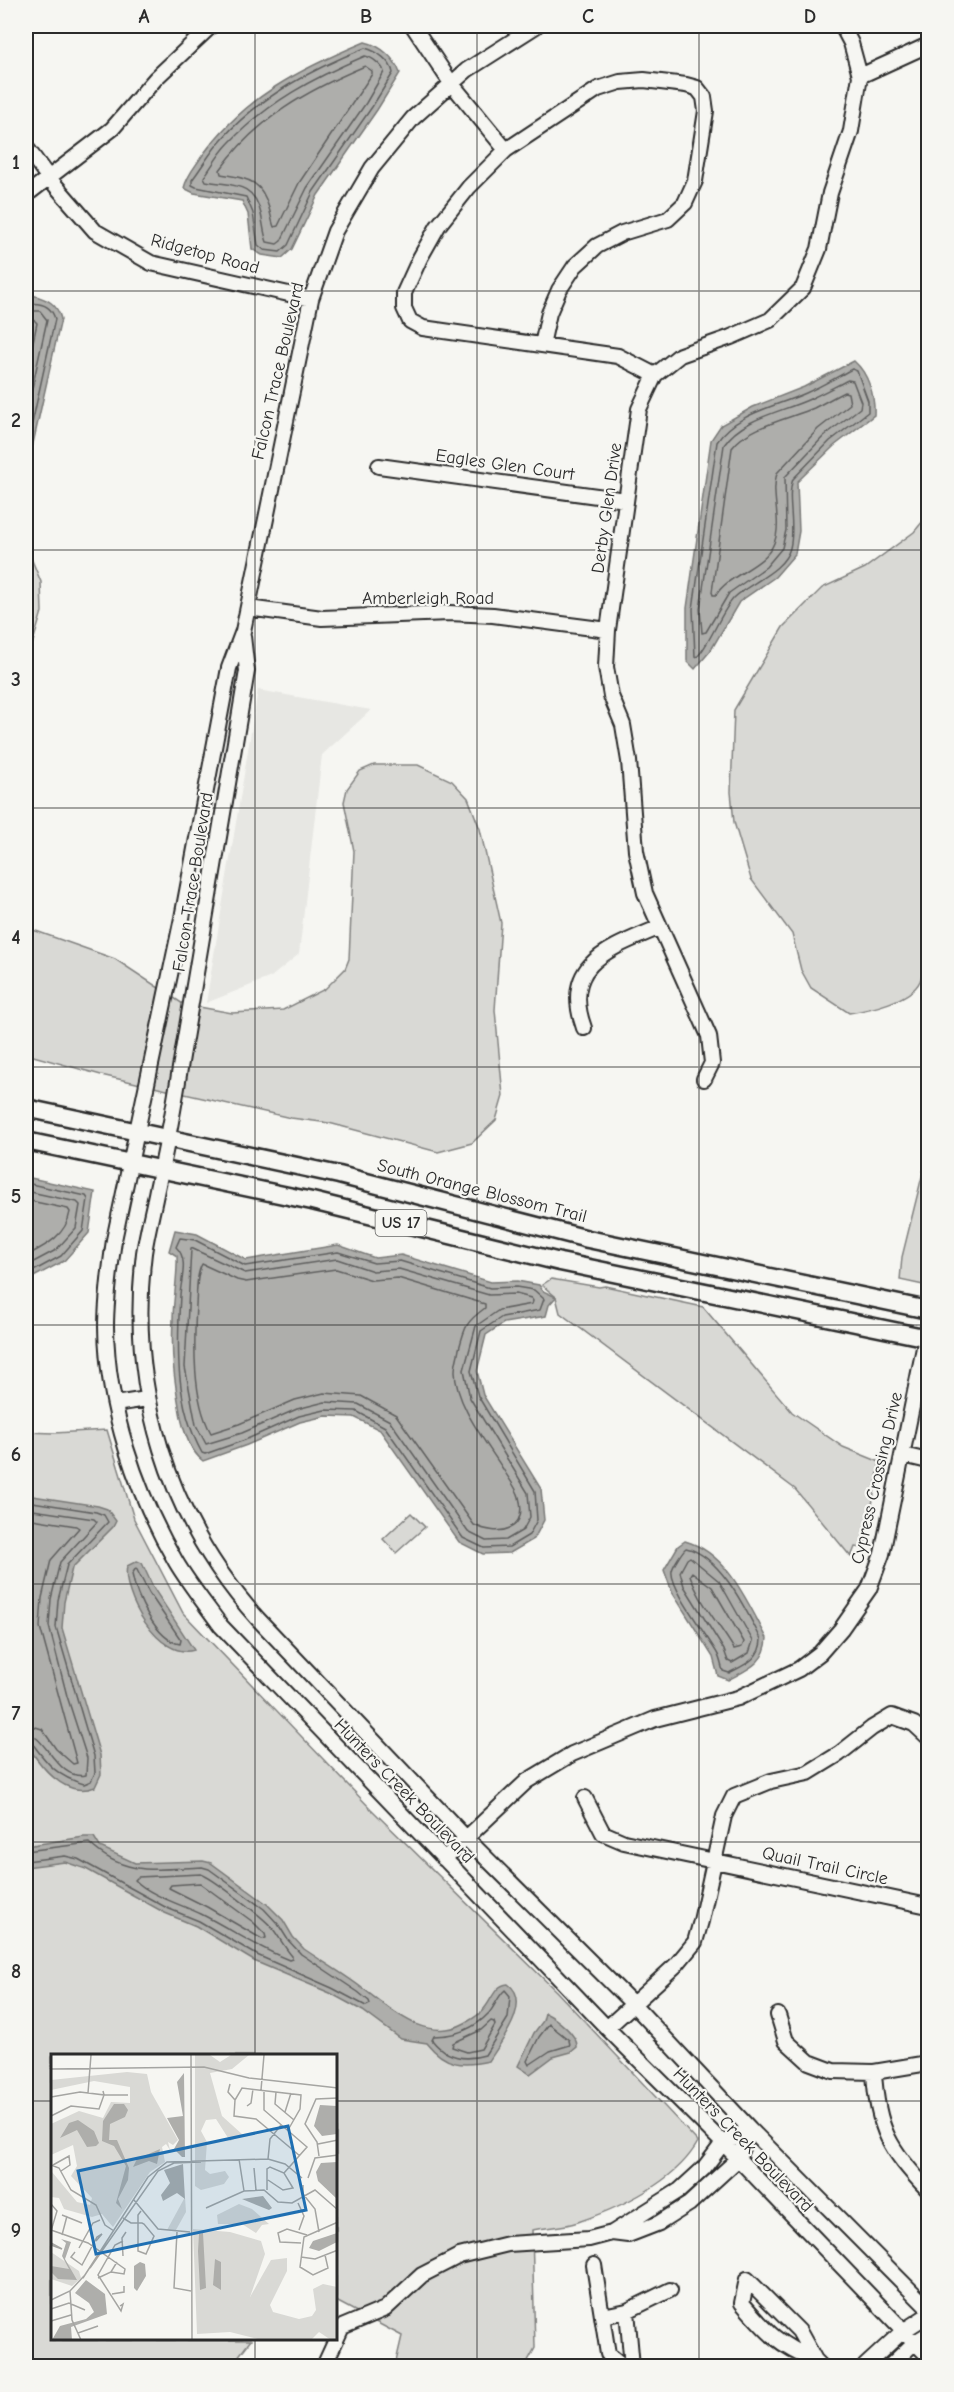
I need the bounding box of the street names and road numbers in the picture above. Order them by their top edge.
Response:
street label: Ridgetop Road [148,229,262,279]
street label: Falcon Trace Boulevard [247,280,309,462]
street label: Derby Glen Drive [587,441,627,575]
street label: Eagles Glen Court [434,445,577,485]
street label: Amberleigh Road [362,588,494,609]
street label: Falcon Trace Boulevard [168,791,218,973]
street label: South Orange Blossom Trail [375,1155,589,1227]
road number: US 17 [376,1210,426,1236]
street label: Cypress Crossing Drive [847,1390,907,1566]
street label: Hunters Creek Boulevard [330,1714,478,1868]
street label: Quail Trail Circle [760,1842,890,1890]
street label: Hunters Creek Boulevard [669,2063,817,2217]

